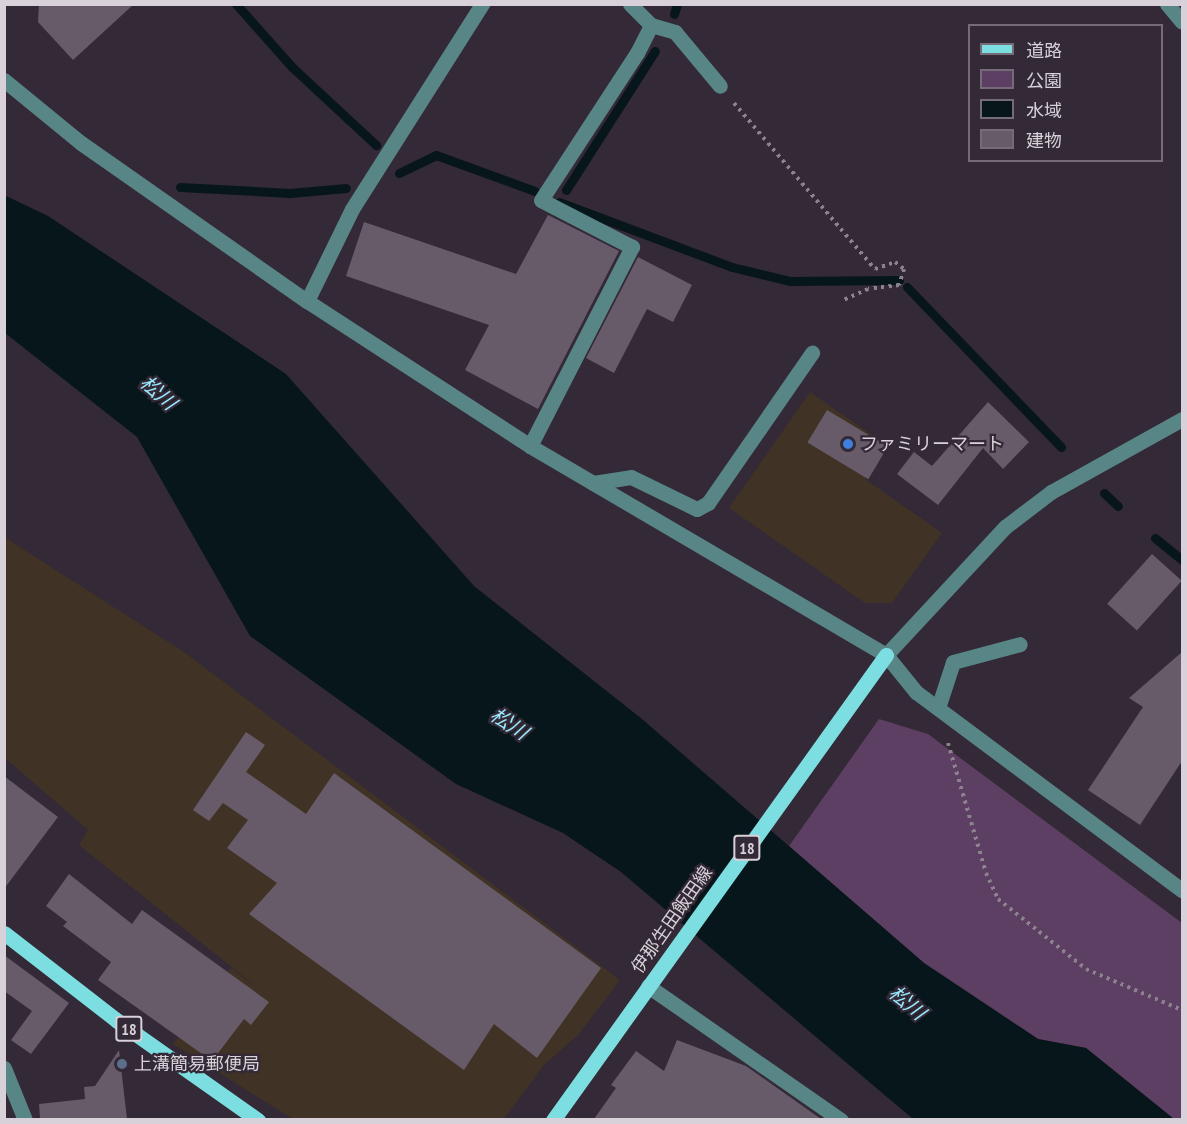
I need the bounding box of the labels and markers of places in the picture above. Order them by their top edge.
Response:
place label: ファミリーマート [860,433,1004,455]
marker: ファミリーマート [841,437,855,451]
place label: 上溝簡易郵便局 [134,1053,260,1075]
marker: 上溝簡易郵便局 [115,1057,129,1071]

